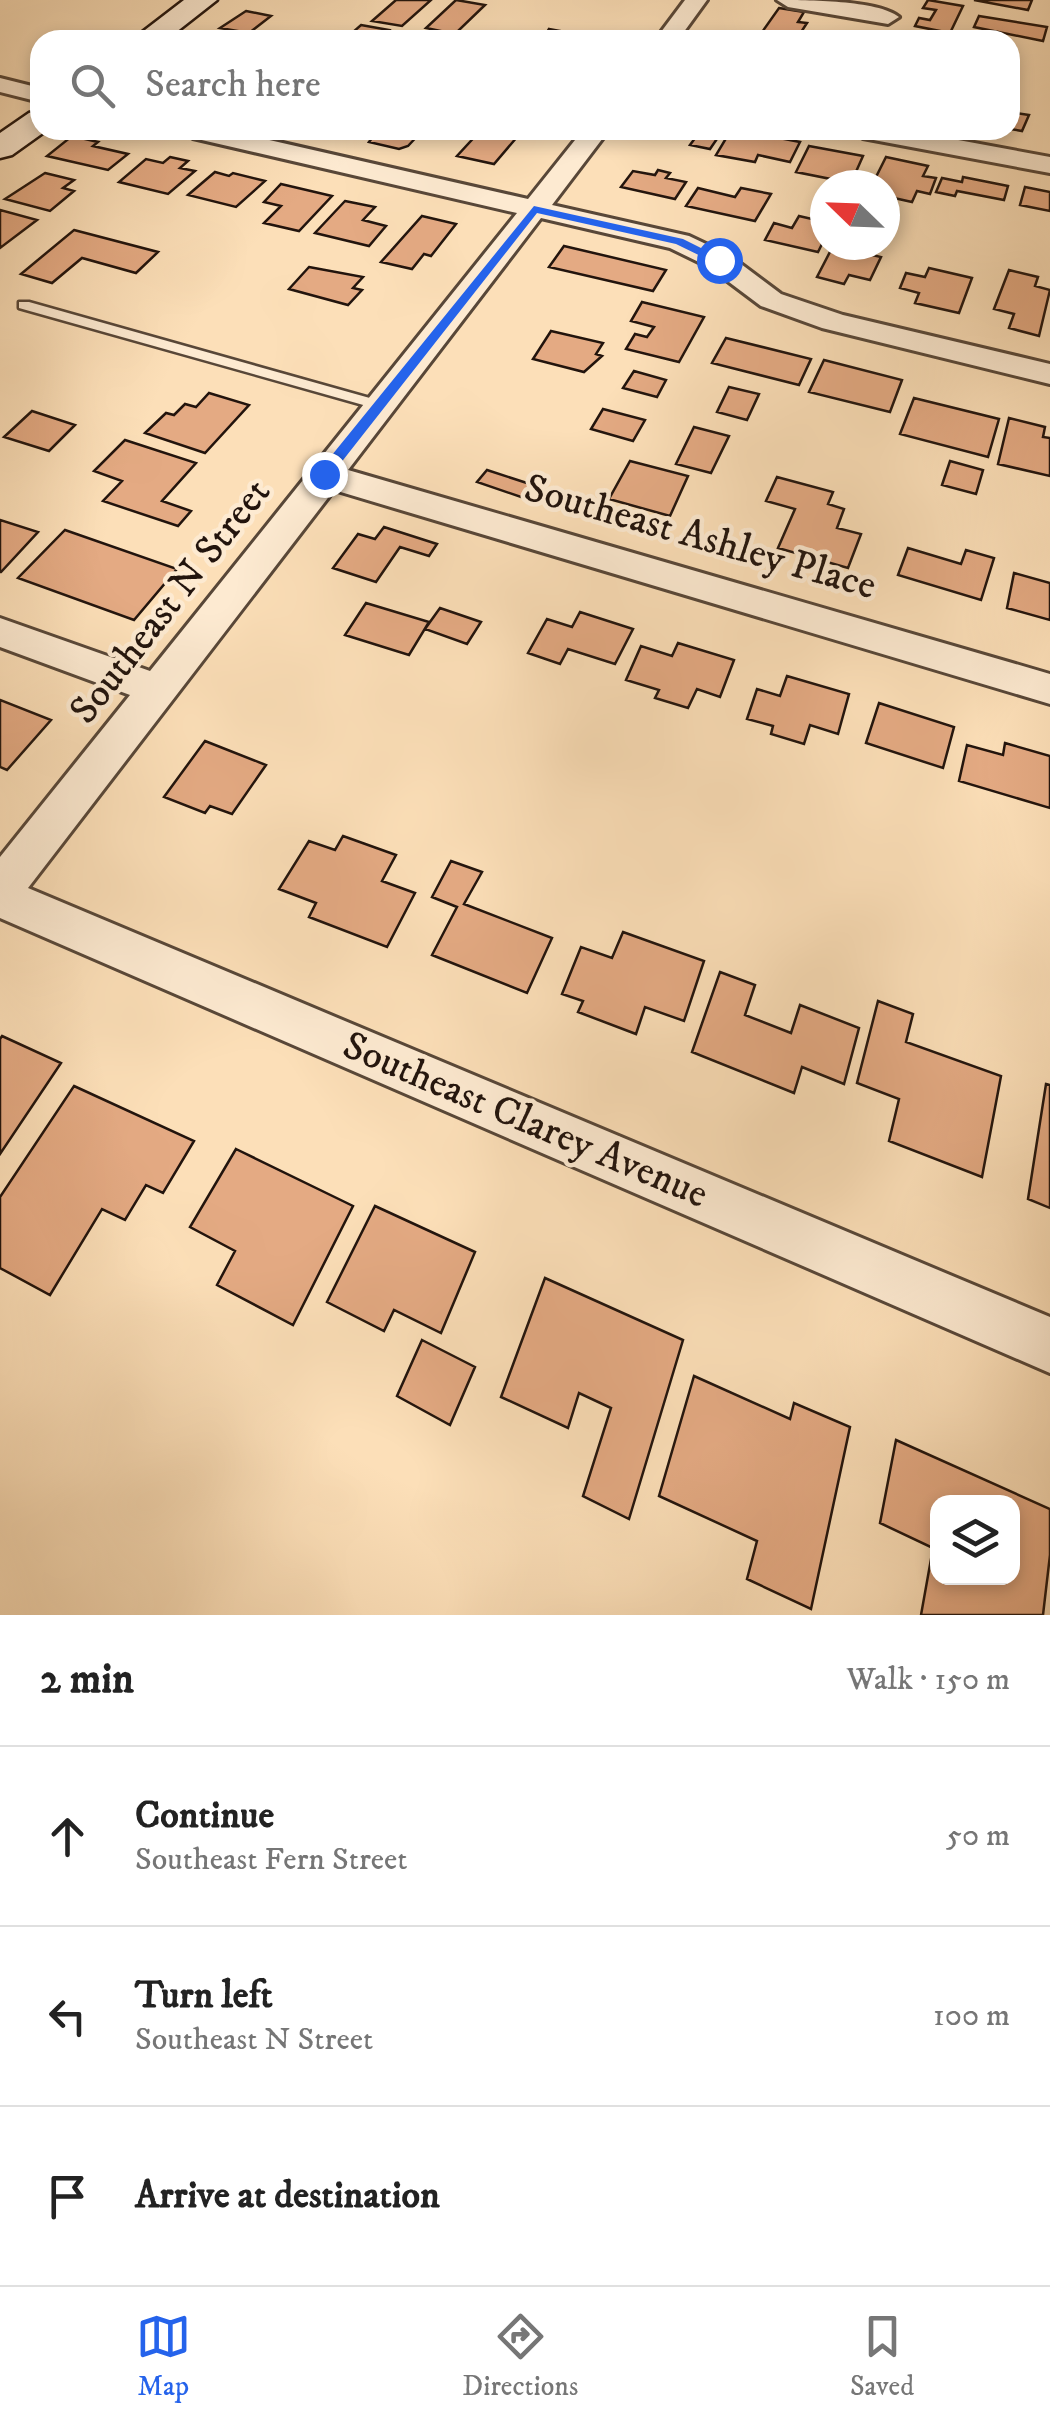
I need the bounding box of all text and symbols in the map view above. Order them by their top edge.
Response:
search box [30,30,1020,140]
icon: search [65,58,120,113]
text: Search here [145,61,321,109]
north arrow [810,170,900,260]
route start [697,238,743,284]
route end [302,452,348,498]
street label: Southeast Ashley Place [518,464,882,612]
street label: Southeast N Street [60,469,282,735]
street label: Southeast Clarey Avenue [335,1021,715,1221]
map controls [930,1495,1020,1585]
button: layers [930,1495,1020,1585]
text: 2 min [40,1654,134,1706]
text: Walk · 150 m [847,1660,1010,1700]
text: Continue [135,1792,274,1840]
icon: ahead [40,1809,95,1864]
text: 50 m [946,1816,1010,1856]
text: Southeast Fern Street [135,1840,408,1880]
text: Turn left [135,1972,273,2020]
icon: left [40,1989,95,2044]
text: 100 m [933,1996,1010,2036]
text: Southeast N Street [135,2020,373,2060]
icon: arrive [40,2169,95,2224]
text: Arrive at destination [135,2172,440,2220]
tab: Map [136,2309,191,2404]
tab: Directions [462,2309,578,2404]
tab: Saved [850,2309,914,2404]

